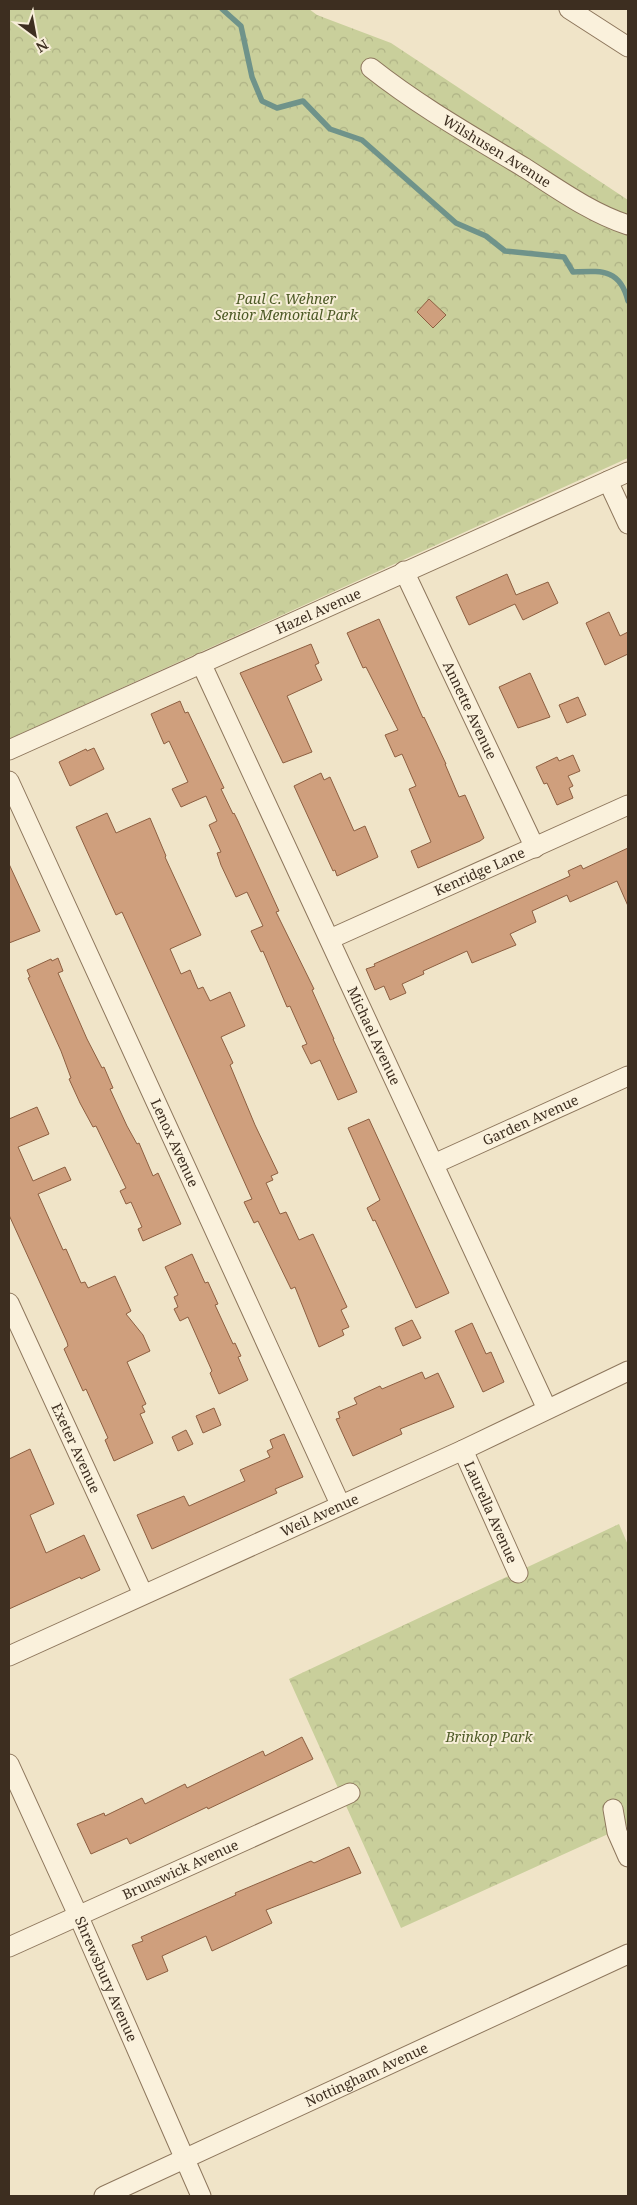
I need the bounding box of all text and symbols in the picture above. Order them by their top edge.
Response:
north arrow [10,10,60,60]
text: N [32,35,52,57]
street label: Wilshusen Avenue [439,110,555,191]
park label: Paul C. Wehner Senior Memorial Park [214,289,359,324]
street label: Hazel Avenue [272,583,364,638]
street label: Annette Avenue [439,658,502,762]
street label: Kenridge Lane [431,843,528,900]
street label: Michael Avenue [343,983,405,1088]
street label: Garden Avenue [479,1090,581,1150]
street label: Lenox Avenue [147,1095,204,1190]
street label: Exeter Avenue [47,1400,105,1496]
street label: Laurella Avenue [460,1458,522,1566]
street label: Weil Avenue [277,1489,361,1541]
park label: Brinkop Park [444,1727,534,1746]
street label: Brunswick Avenue [119,1835,241,1904]
street label: Shrewsbury Avenue [71,1913,142,2044]
street label: Nottingham Avenue [302,2038,431,2111]

